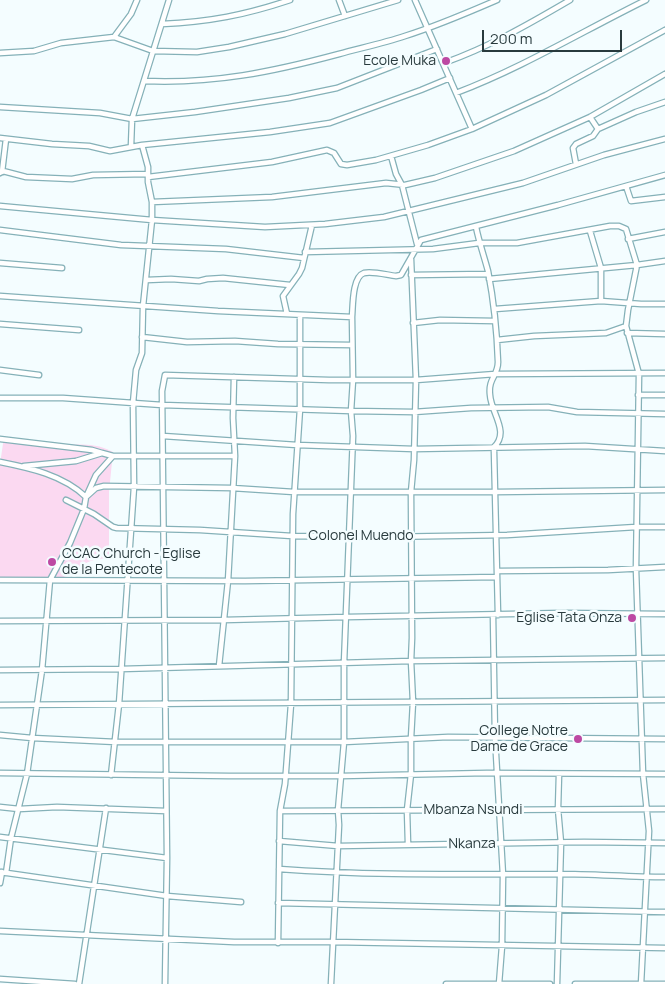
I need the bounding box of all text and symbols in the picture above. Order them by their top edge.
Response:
scale bar [485,20,625,52]
text: 200 m [490,28,533,49]
place label: Ecole Muka [363,53,436,69]
marker: Ecole Muka [440,55,452,67]
street label: Colonel Muendo [308,528,414,544]
place label: CCAC Church - Eglise de la Pentecote [62,546,201,578]
marker: CCAC Church - Eglise de la Pentecote [46,556,58,568]
place label: Eglise Tata Onza [516,610,622,626]
marker: Eglise Tata Onza [626,612,638,624]
place label: College Notre Dame de Grace [471,723,568,756]
marker: College Notre Dame de Grace [572,733,584,745]
street label: Mbanza Nsundi [424,802,522,818]
street label: Nkanza [448,835,496,853]

